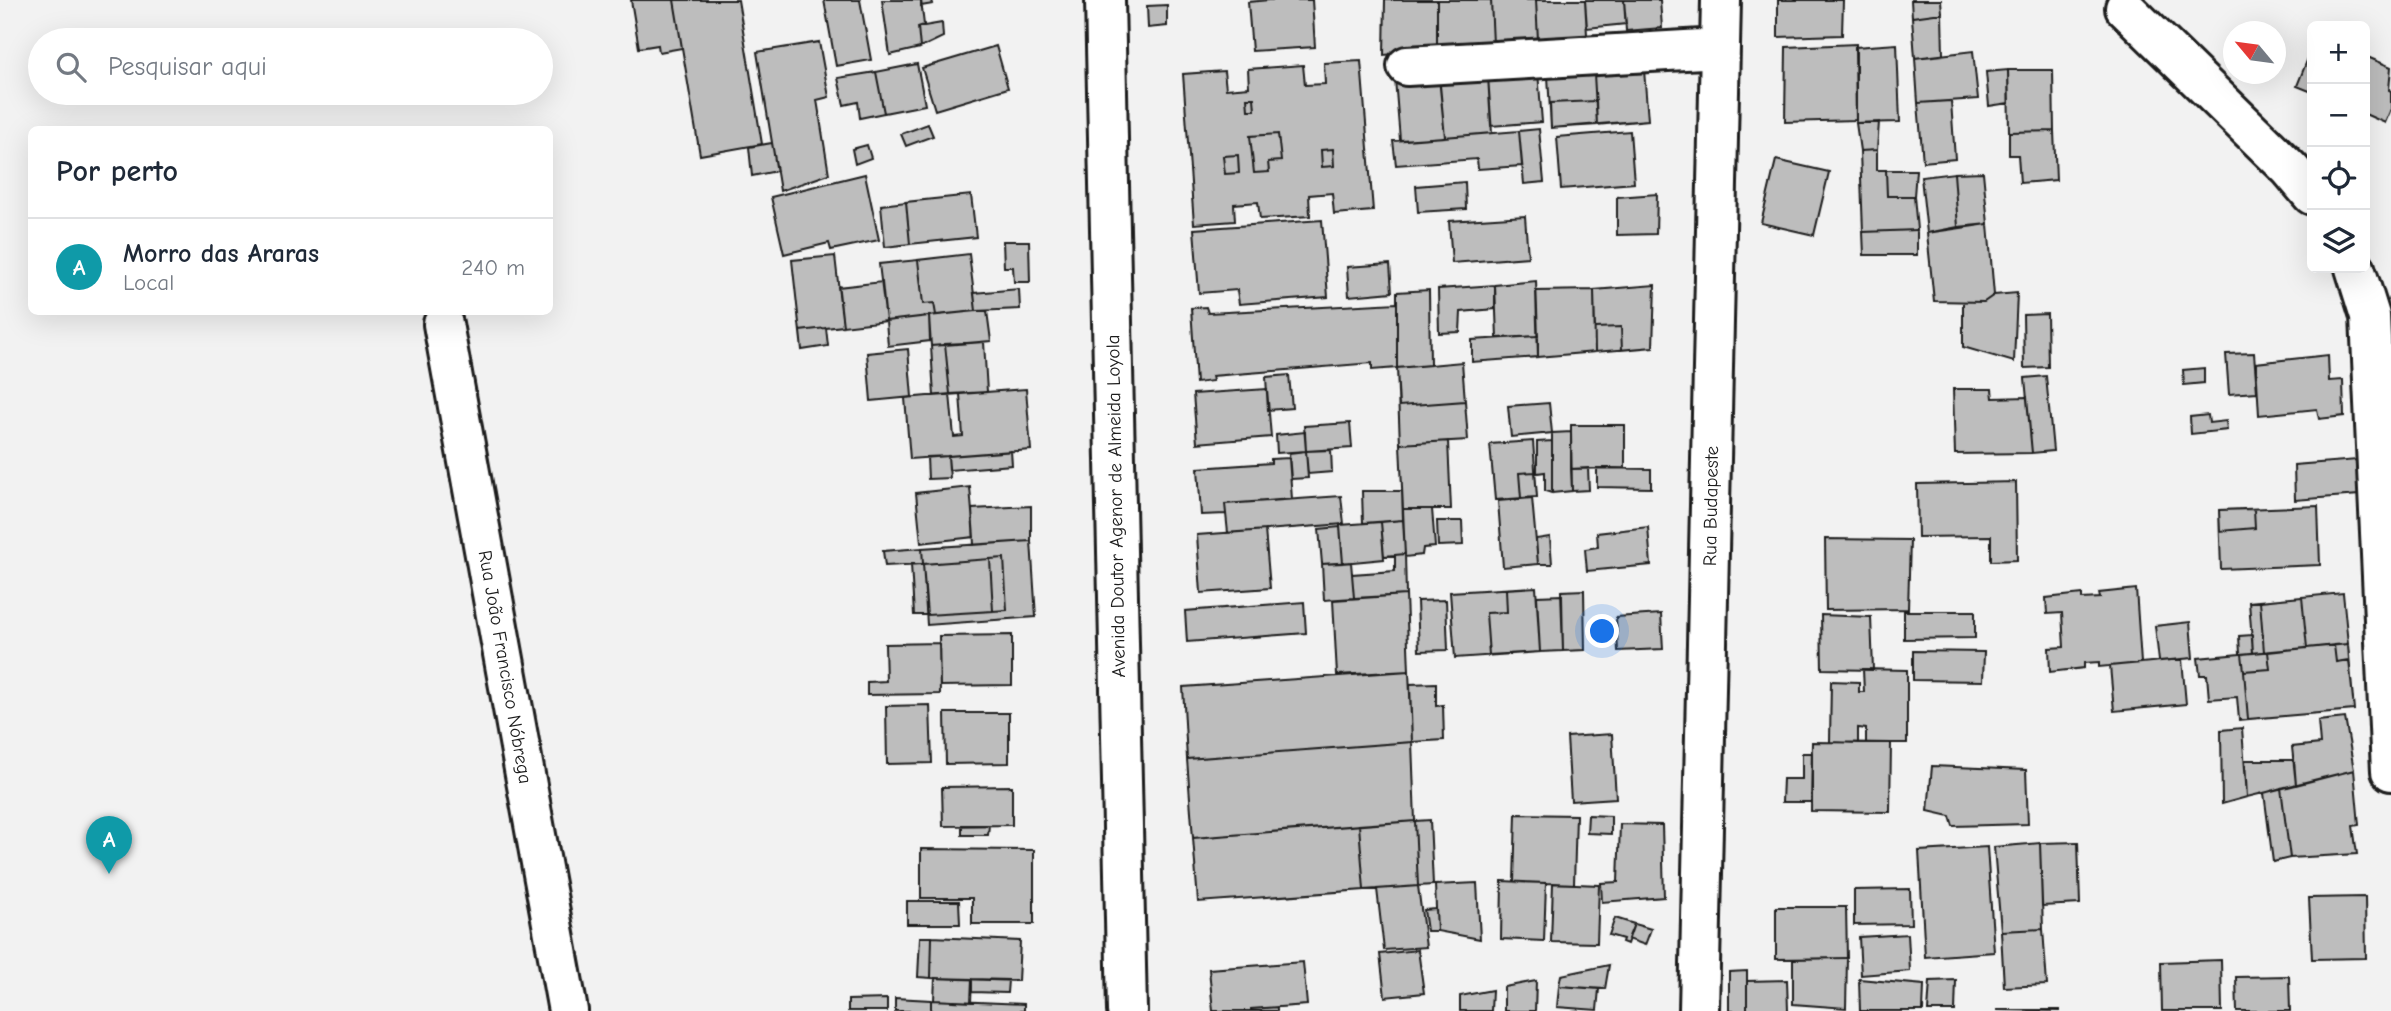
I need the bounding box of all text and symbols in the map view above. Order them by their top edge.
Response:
north arrow [2223,21,2286,84]
map controls [2307,21,2370,273]
button: + [2307,21,2370,84]
search box [28,28,553,105]
icon: search [52,48,90,86]
text: Pesquisar aqui [108,52,267,82]
button: − [2307,84,2370,147]
button: locate [2307,147,2370,210]
text: Por perto [56,154,178,189]
button: layers [2307,210,2370,273]
text: Morro das Araras [123,239,319,269]
text: A [73,254,85,281]
text: 240 m [461,254,525,281]
text: Local [123,269,174,296]
street label: Avenida Doutor Agenor de Almeida Loyola [1102,334,1130,678]
street label: Rua Budapeste [1699,446,1723,566]
street label: Rua João Francisco Nóbrega [474,549,536,785]
your location [1585,614,1619,648]
pin: A [86,816,132,874]

